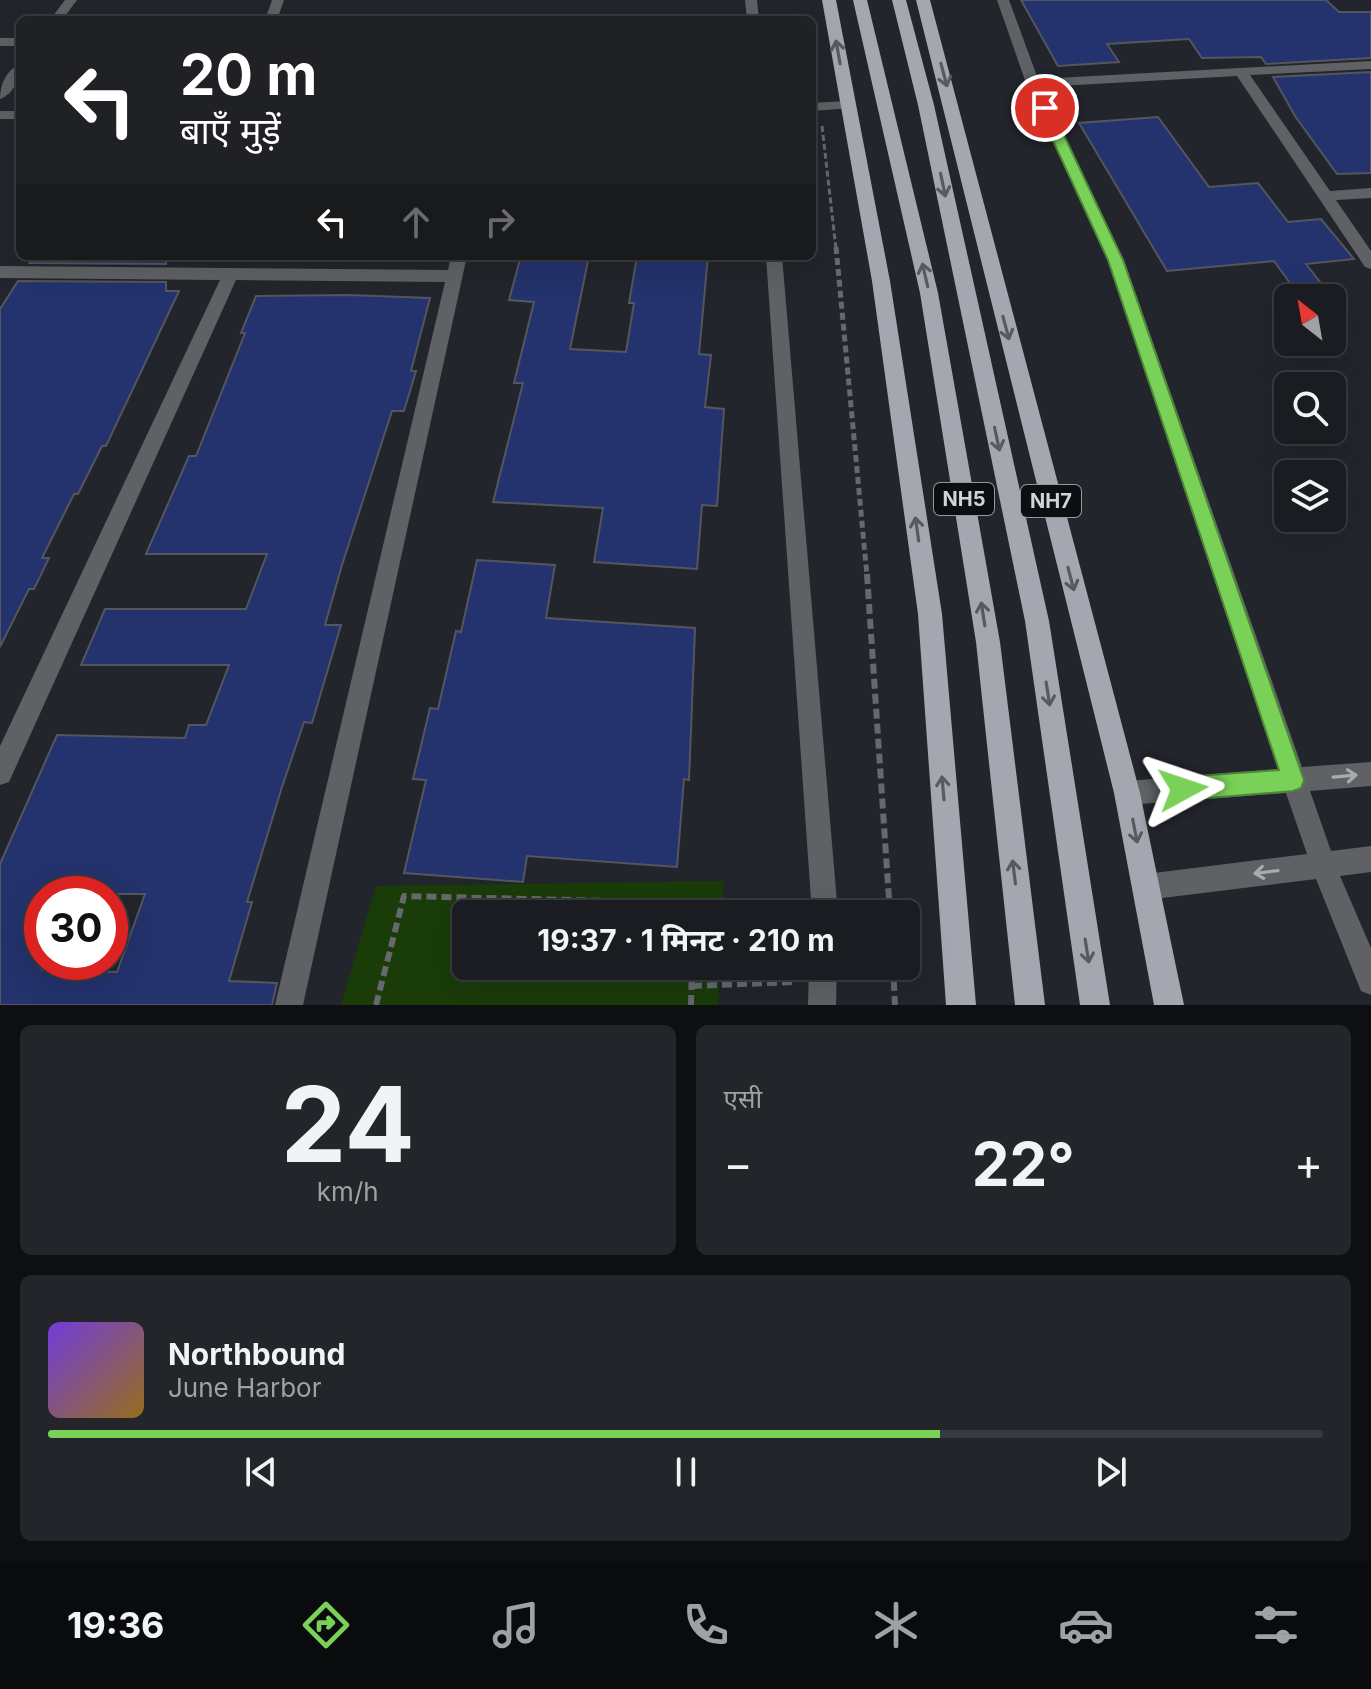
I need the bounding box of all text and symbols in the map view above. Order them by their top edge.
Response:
one-way arrow [829,40,844,65]
text: 20 m [180,41,317,109]
icon: left [48,48,152,152]
one-way arrow [937,62,952,88]
pin [1011,74,1079,142]
icon: arrive [1023,86,1067,130]
text: बाएँ मुड़ें [180,109,281,153]
one-way arrow [936,171,951,197]
icon: left [310,200,354,244]
icon: ahead [394,200,438,244]
icon: right [478,200,522,244]
one-way arrow [917,262,932,288]
north arrow [1274,284,1346,356]
map controls [1274,284,1346,532]
one-way arrow [999,314,1014,340]
button: search [1274,372,1346,444]
one-way arrow [990,426,1005,451]
button: layers [1274,460,1346,532]
road number: NH5 [934,483,994,515]
road number: NH7 [1021,485,1081,517]
one-way arrow [909,517,924,542]
one-way arrow [1065,566,1080,592]
one-way arrow [975,602,990,627]
one-way arrow [1041,681,1056,706]
position arrow [1141,747,1225,831]
one-way arrow [1331,768,1357,783]
one-way arrow [936,775,951,802]
one-way arrow [1128,818,1143,844]
one-way arrow [1007,859,1022,886]
one-way arrow [1253,865,1280,880]
speed limit sign: 30 [24,876,128,980]
text: 19:37 · 1 मिनट · 210 m [537,922,835,958]
one-way arrow [1080,938,1095,963]
text: 24 [281,1061,415,1187]
text: एसी [724,1083,762,1114]
text: 22° [972,1128,1075,1200]
text: − [724,1137,753,1191]
text: + [1294,1137,1323,1191]
text: km/h [317,1176,379,1207]
text: Northbound [168,1336,345,1372]
text: June Harbor [168,1372,321,1403]
icon: previous [239,1450,283,1494]
icon: pause [664,1450,708,1494]
icon: next [1089,1450,1133,1494]
icon: directions [298,1597,354,1653]
icon: music [488,1597,544,1653]
icon: phone [678,1597,734,1653]
icon: climate [868,1597,924,1653]
icon: car [1058,1597,1114,1653]
icon: filters [1248,1597,1304,1653]
text: 19:36 [67,1603,165,1647]

